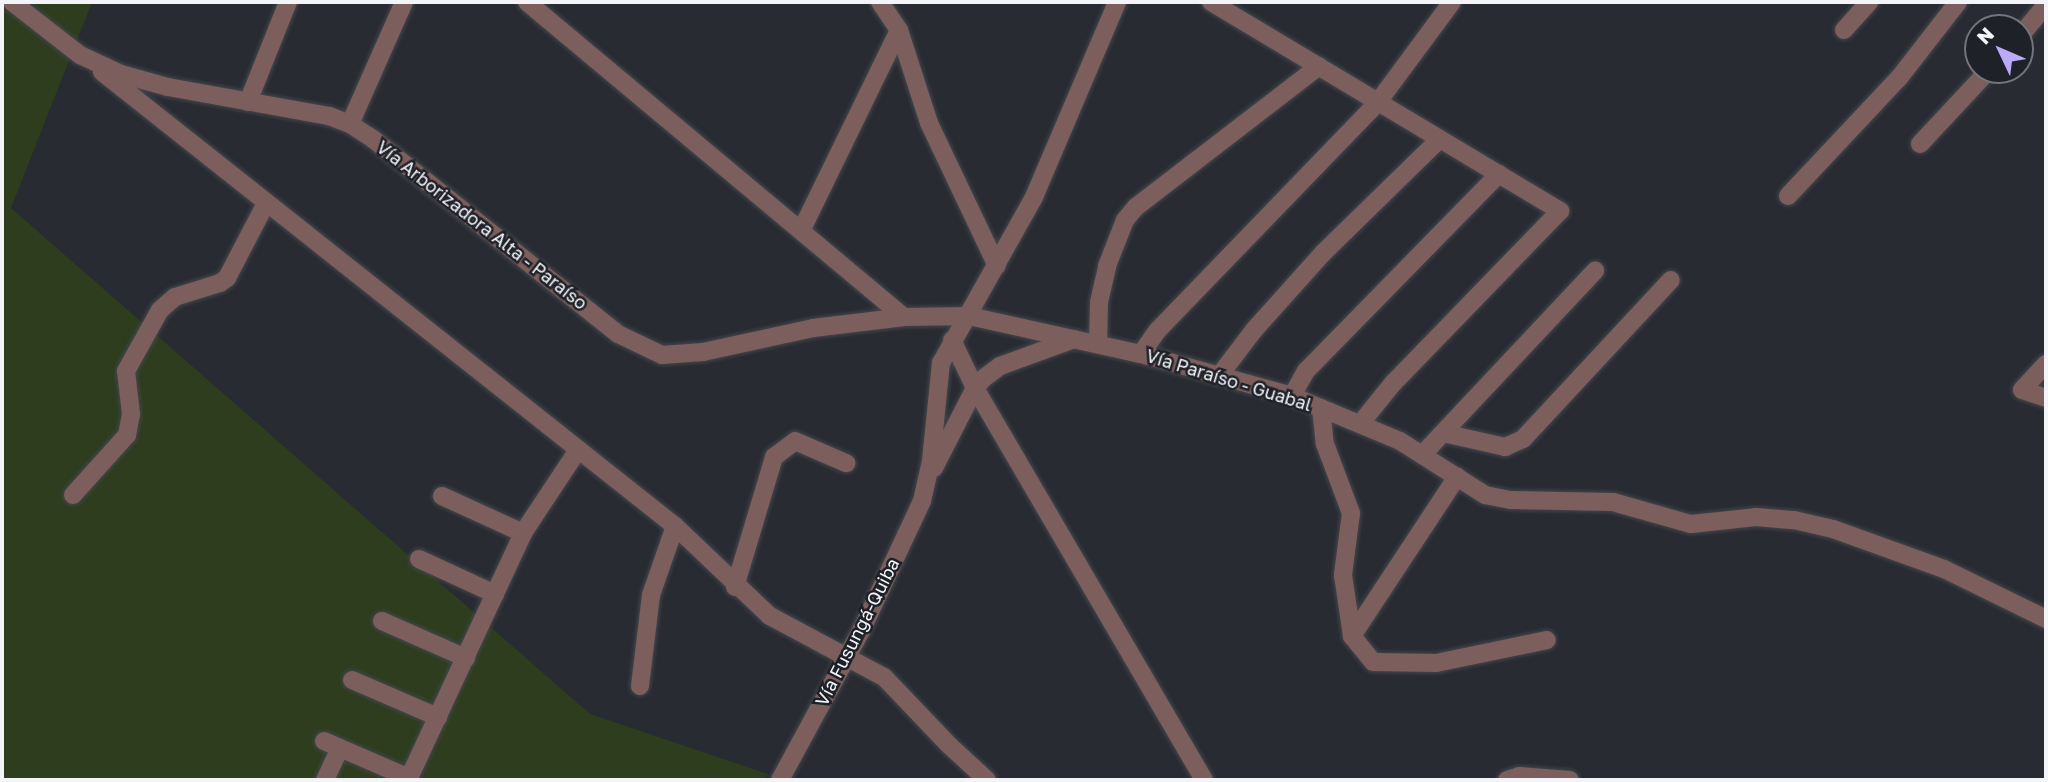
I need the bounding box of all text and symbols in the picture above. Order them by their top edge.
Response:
north arrow [1964,14,2034,84]
text: N [1972,22,1998,49]
street label: Vía Arborizadora Alta - Paraíso [372,136,592,314]
street label: Vía Paraíso - Guabal [1144,345,1314,415]
street label: Vía Fusungá-Quiba [810,554,904,710]

